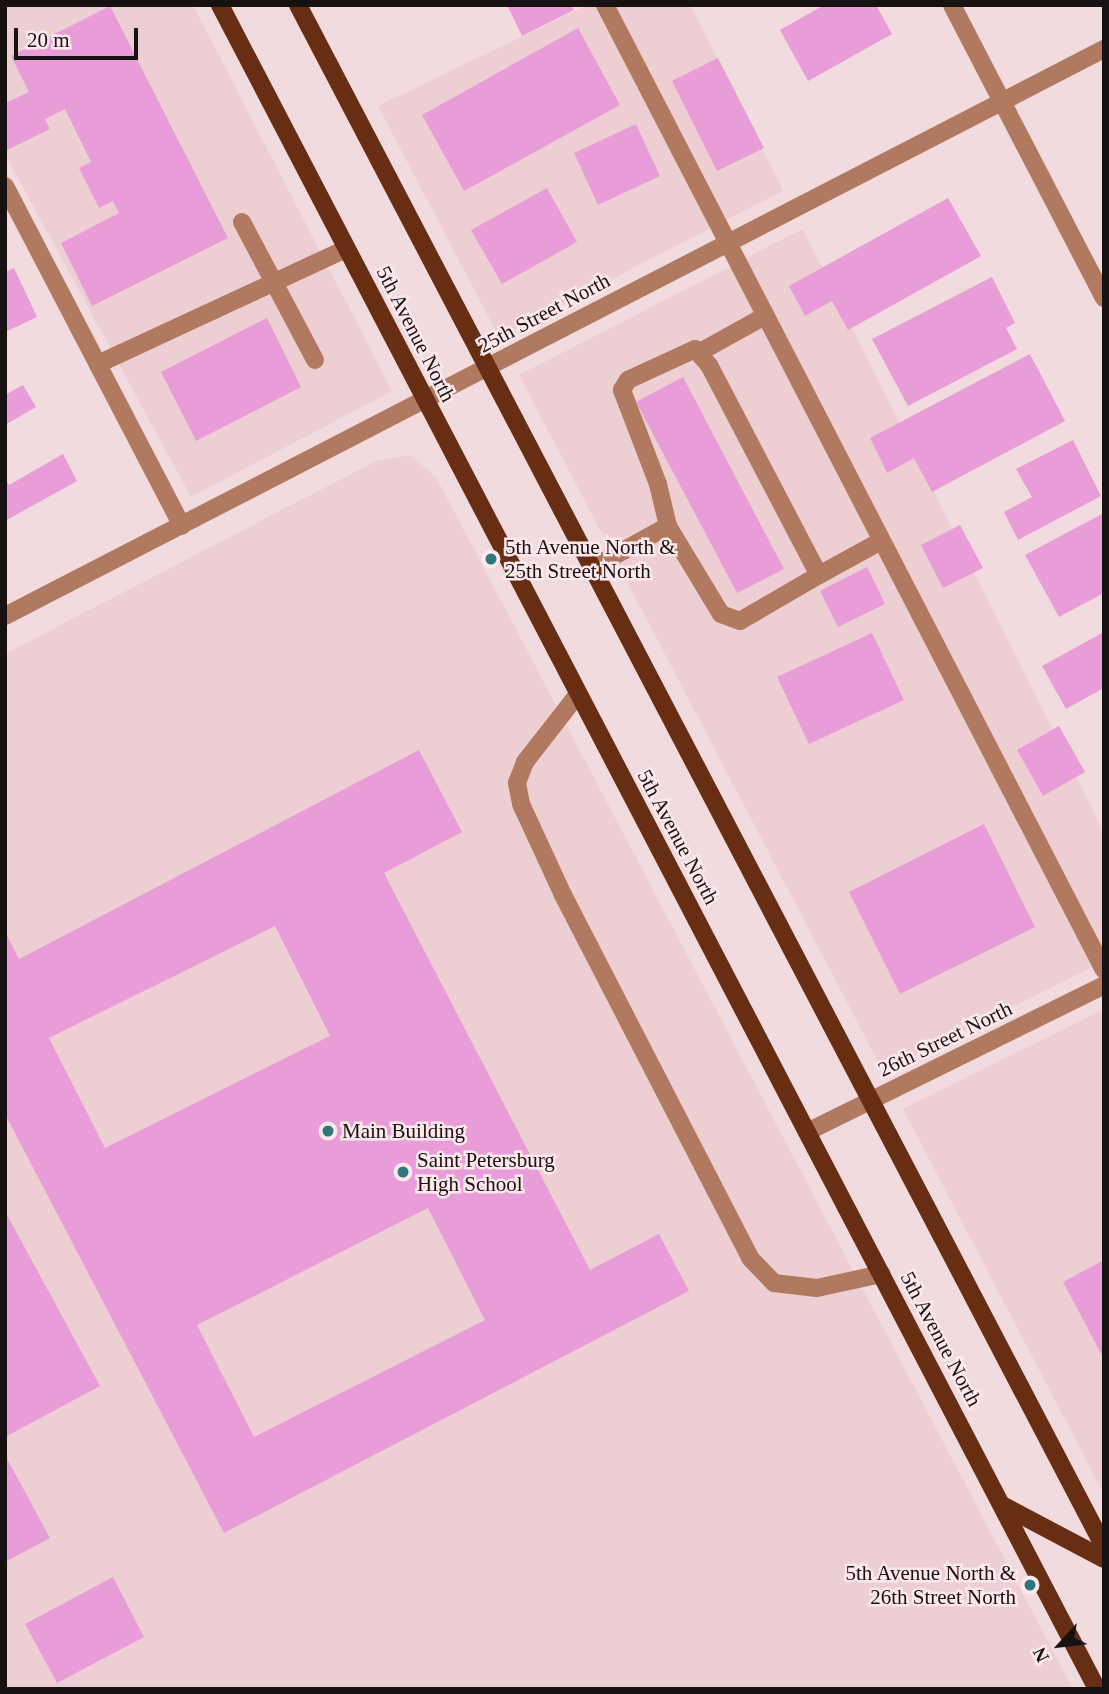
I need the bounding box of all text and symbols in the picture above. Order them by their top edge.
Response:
scale bar [18,14,142,58]
text: 20 m [27,28,70,52]
street label: 5th Avenue North [371,261,461,407]
street label: 25th Street North [474,268,614,358]
place label: 5th Avenue North & 25th Street North [505,534,677,584]
marker: 5th Avenue North & 25th Street North [483,551,499,567]
street label: 5th Avenue North [632,765,724,909]
street label: 26th Street North [874,996,1016,1082]
place label: Main Building [342,1118,465,1144]
marker: Main Building [320,1123,336,1139]
place label: Saint Petersburg High School [417,1147,555,1197]
marker: Saint Petersburg High School [395,1164,411,1180]
street label: 5th Avenue North [895,1267,987,1411]
place label: 5th Avenue North & 26th Street North [844,1560,1016,1610]
marker: 5th Avenue North & 26th Street North [1022,1577,1038,1593]
north arrow [1025,1610,1095,1680]
text: N [1028,1644,1053,1666]

